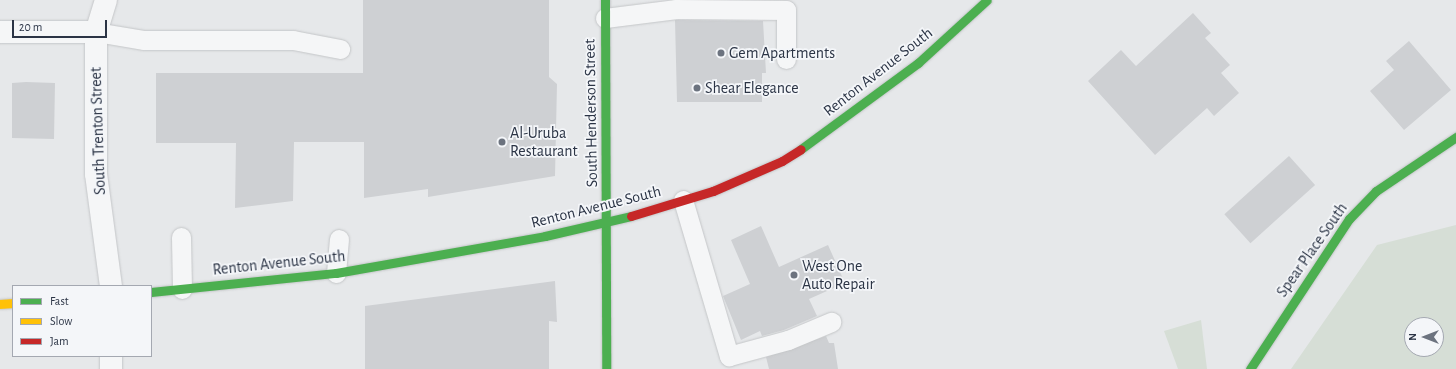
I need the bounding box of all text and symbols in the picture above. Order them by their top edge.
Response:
scale bar [14,12,109,38]
text: 20 m [19,21,42,33]
street label: Renton Avenue South [820,23,936,121]
street label: South Henderson Street [580,39,602,187]
place label: Gem Apartments [729,43,835,63]
marker: Gem Apartments [716,48,726,58]
street label: South Trenton Street [86,67,110,195]
place label: Shear Elegance [705,78,799,98]
marker: Shear Elegance [692,83,702,93]
place label: Al-Uruba Restaurant [510,123,578,161]
marker: Al-Uruba Restaurant [497,137,507,147]
street label: Renton Avenue South [529,182,663,232]
street label: Spear Place South [1272,199,1352,301]
street label: Renton Avenue South [212,246,346,280]
place label: West One Auto Repair [802,256,875,294]
marker: West One Auto Repair [789,270,799,280]
legend [12,285,152,357]
text: Fast [50,295,69,307]
text: Slow [50,315,72,327]
north arrow [1404,317,1444,357]
text: N [1407,333,1418,341]
text: Jam [50,335,69,347]

